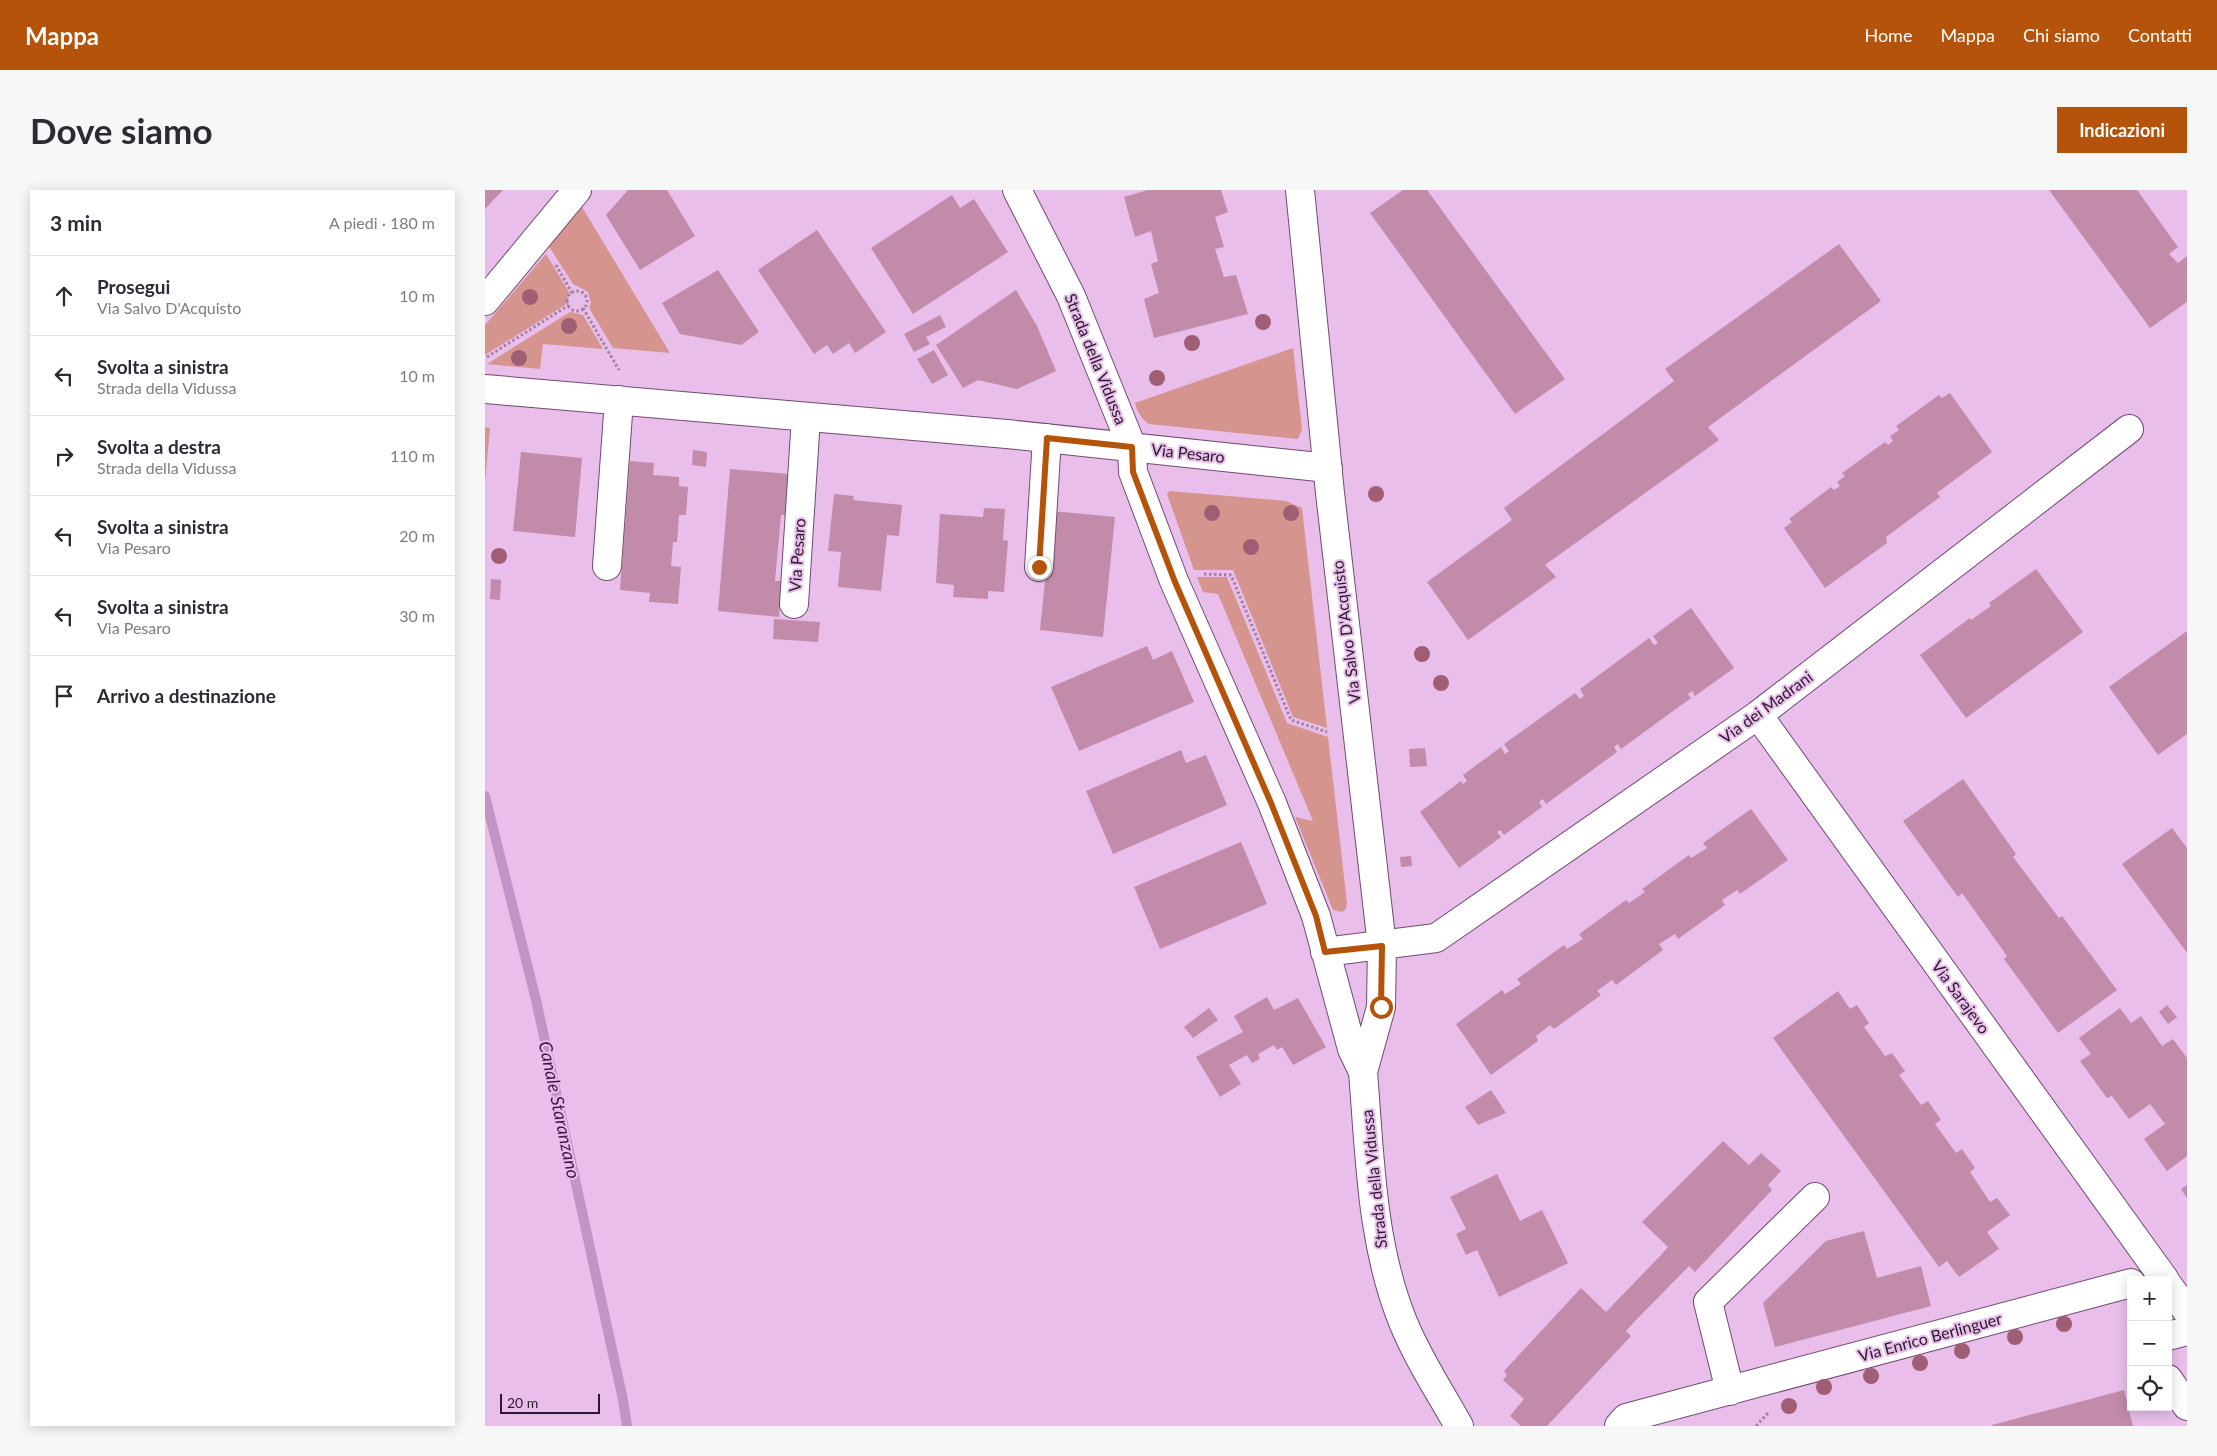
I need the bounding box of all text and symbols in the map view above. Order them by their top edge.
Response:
text: Mappa [25,21,99,50]
text: Home [1864,24,1912,46]
text: Mappa [1940,24,1995,46]
text: Chi siamo [2023,24,2100,46]
text: Contatti [2128,24,2192,46]
button: Indicazioni [2057,107,2187,153]
text: Dove siamo [30,109,213,151]
text: 3 min [50,210,102,235]
text: A piedi · 180 m [329,213,435,232]
text: Prosegui [97,275,170,298]
icon: ahead [50,282,78,310]
text: 10 m [399,286,435,305]
street label: Strada della Vidussa [1062,291,1131,427]
text: Via Salvo D'Acquisto [97,298,241,317]
text: Svolta a sinistra [97,355,229,378]
icon: left [50,362,78,390]
text: 10 m [399,366,435,385]
text: Strada della Vidussa [97,378,237,397]
text: Svolta a destra [97,435,221,458]
street label: Via Pesaro [1150,439,1226,466]
icon: right [50,442,78,470]
text: 110 m [390,446,435,465]
text: Strada della Vidussa [97,458,237,477]
text: Svolta a sinistra [97,515,229,538]
street label: Via Pesaro [784,517,809,592]
icon: left [50,522,78,550]
text: 20 m [399,526,435,545]
text: Via Pesaro [97,538,171,557]
route end [1028,556,1051,579]
street label: Via Salvo D'Acquisto [1327,559,1364,705]
text: Svolta a sinistra [97,595,229,618]
icon: left [50,602,78,630]
text: 30 m [399,606,435,625]
text: Via Pesaro [97,618,171,637]
street label: Via dei Madrani [1716,667,1816,747]
icon: arrive [50,682,78,710]
text: Arrivo a destinazione [97,684,276,707]
street label: Via Sarajevo [1928,956,1994,1037]
route start [1370,996,1393,1019]
water label: Canale Staranzano [535,1039,585,1181]
street label: Strada della Vidussa [1357,1109,1390,1249]
map controls [2127,1276,2172,1411]
button: + [2127,1276,2172,1321]
street label: Via Enrico Berlinguer [1856,1308,2004,1365]
button: − [2127,1321,2172,1366]
button: locate [2127,1366,2172,1411]
scale bar [500,1391,600,1414]
text: 20 m [507,1394,538,1411]

